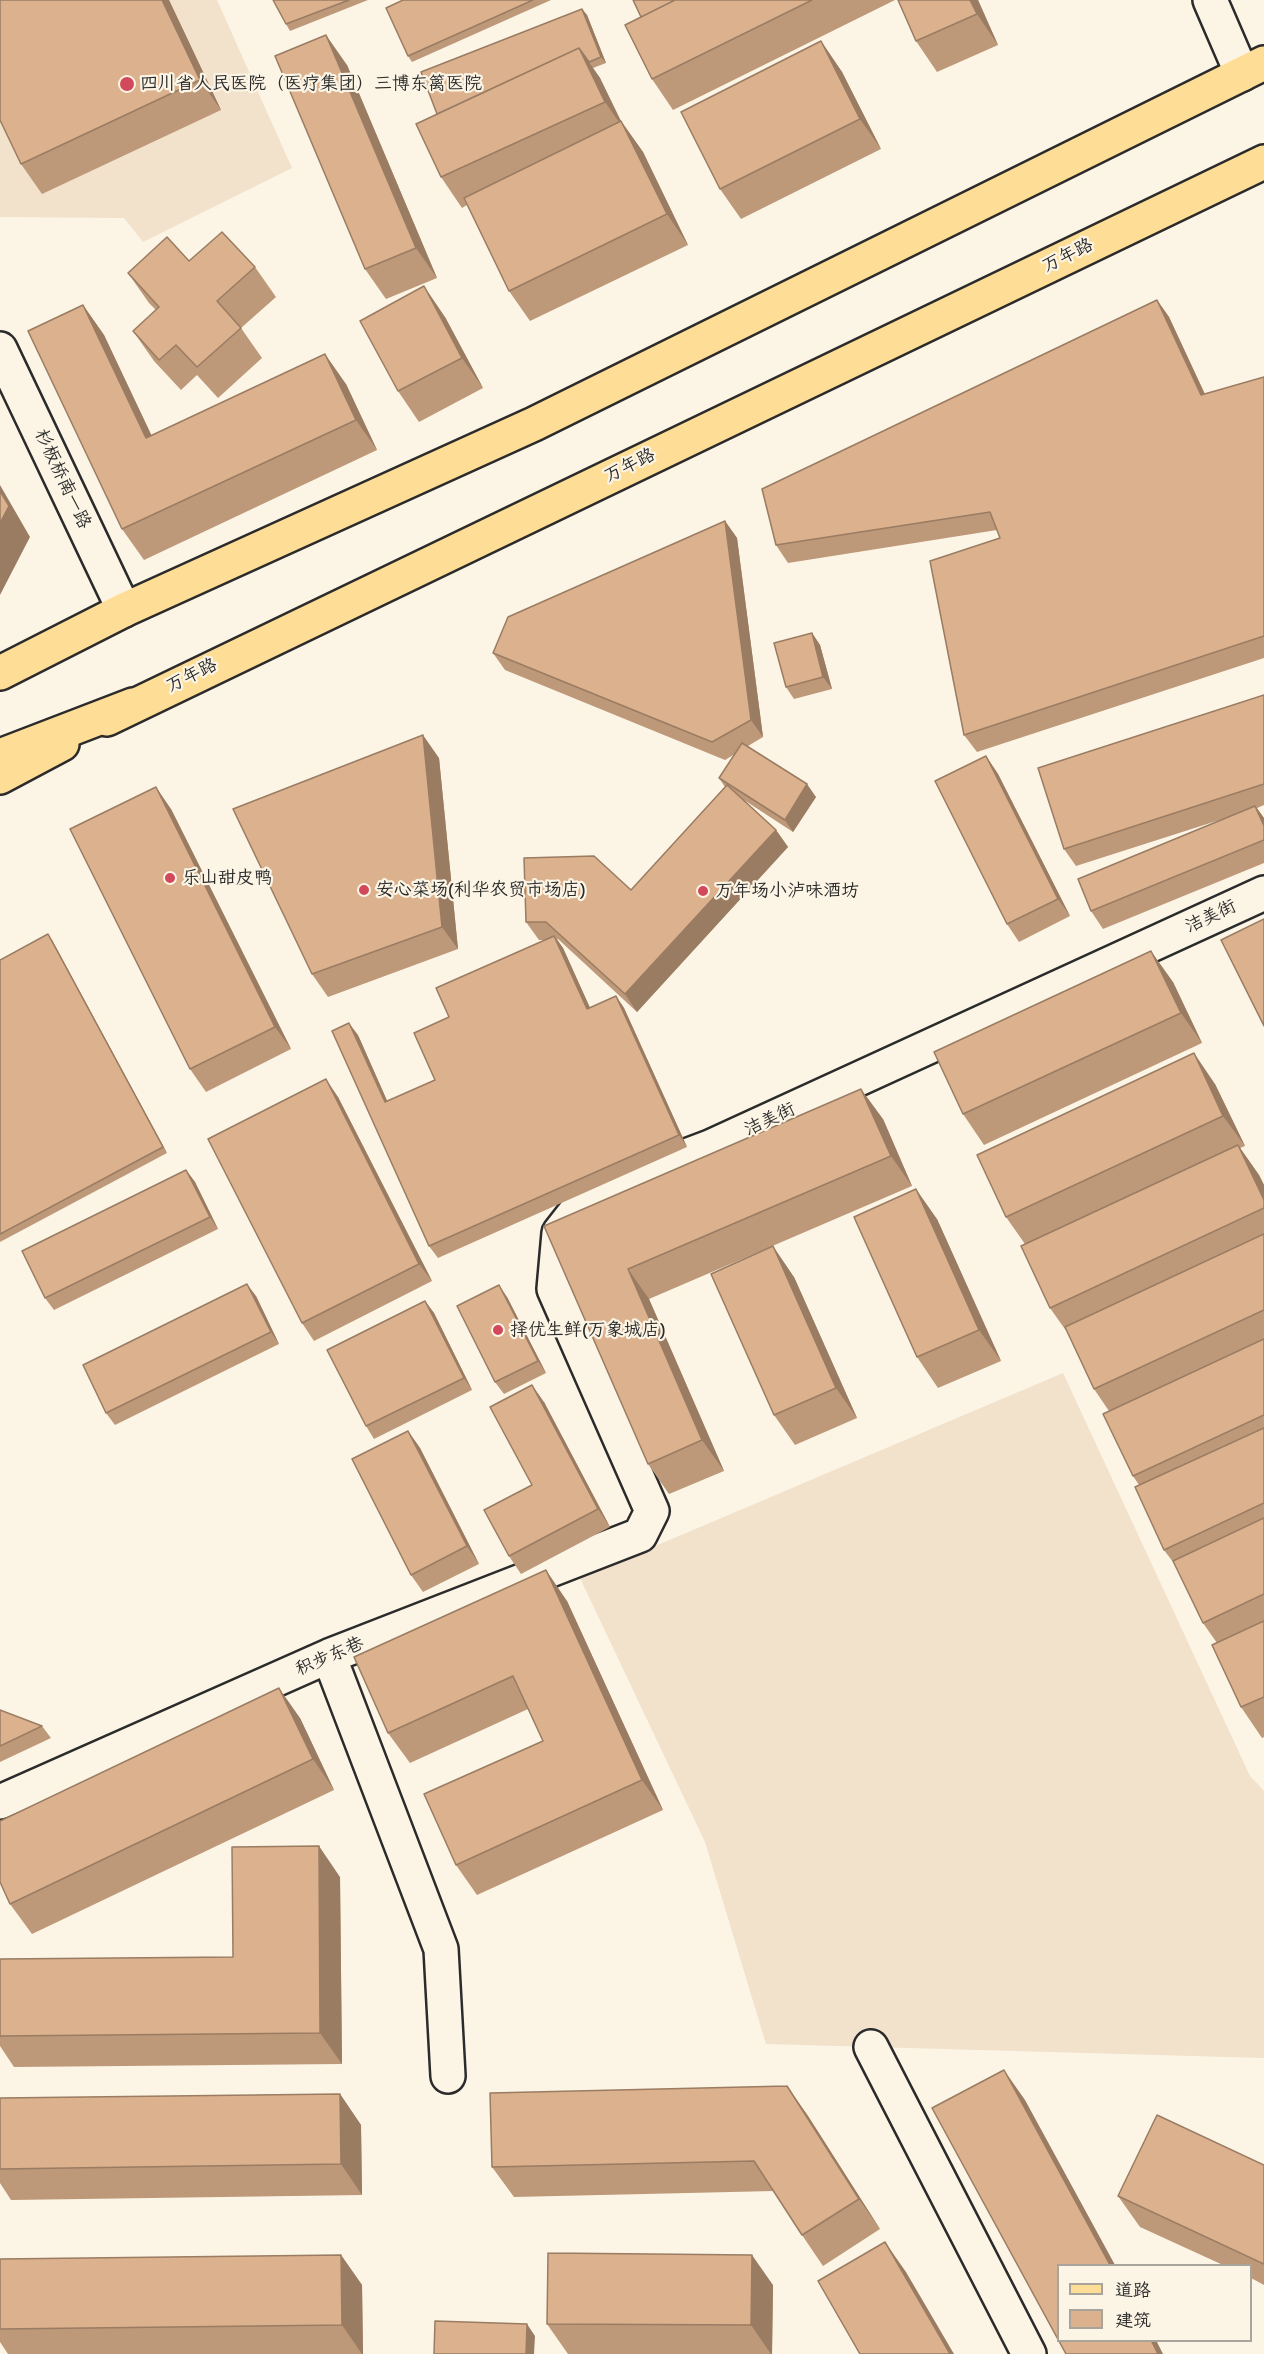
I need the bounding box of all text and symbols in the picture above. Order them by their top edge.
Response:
place label: 四川省人民医院（医疗集团）三博东篱医院 [140,73,482,95]
marker: 四川省人民医院（医疗集团）三博东篱医院 [118,75,136,93]
street label: 万年路 [1039,234,1097,278]
street label: 杉板桥南一路 [29,425,95,533]
street label: 万年路 [601,444,659,488]
street label: 万年路 [163,654,221,698]
place label: 乐山甜皮鸭 [182,867,272,889]
marker: 乐山甜皮鸭 [163,871,177,885]
place label: 安心菜场(利华农贸市场店) [376,879,586,901]
place label: 万年场小泸味酒坊 [715,880,859,902]
marker: 安心菜场(利华农贸市场店) [357,883,371,897]
marker: 万年场小泸味酒坊 [696,884,710,898]
street label: 洁美街 [1182,896,1240,938]
street label: 洁美街 [741,1099,799,1141]
place label: 择优生鲜(万象城店) [510,1319,666,1341]
marker: 择优生鲜(万象城店) [491,1323,505,1337]
street label: 积步东巷 [293,1633,367,1681]
legend [1057,2264,1252,2342]
text: 道路 [1115,2279,1151,2301]
text: 建筑 [1115,2309,1151,2331]

